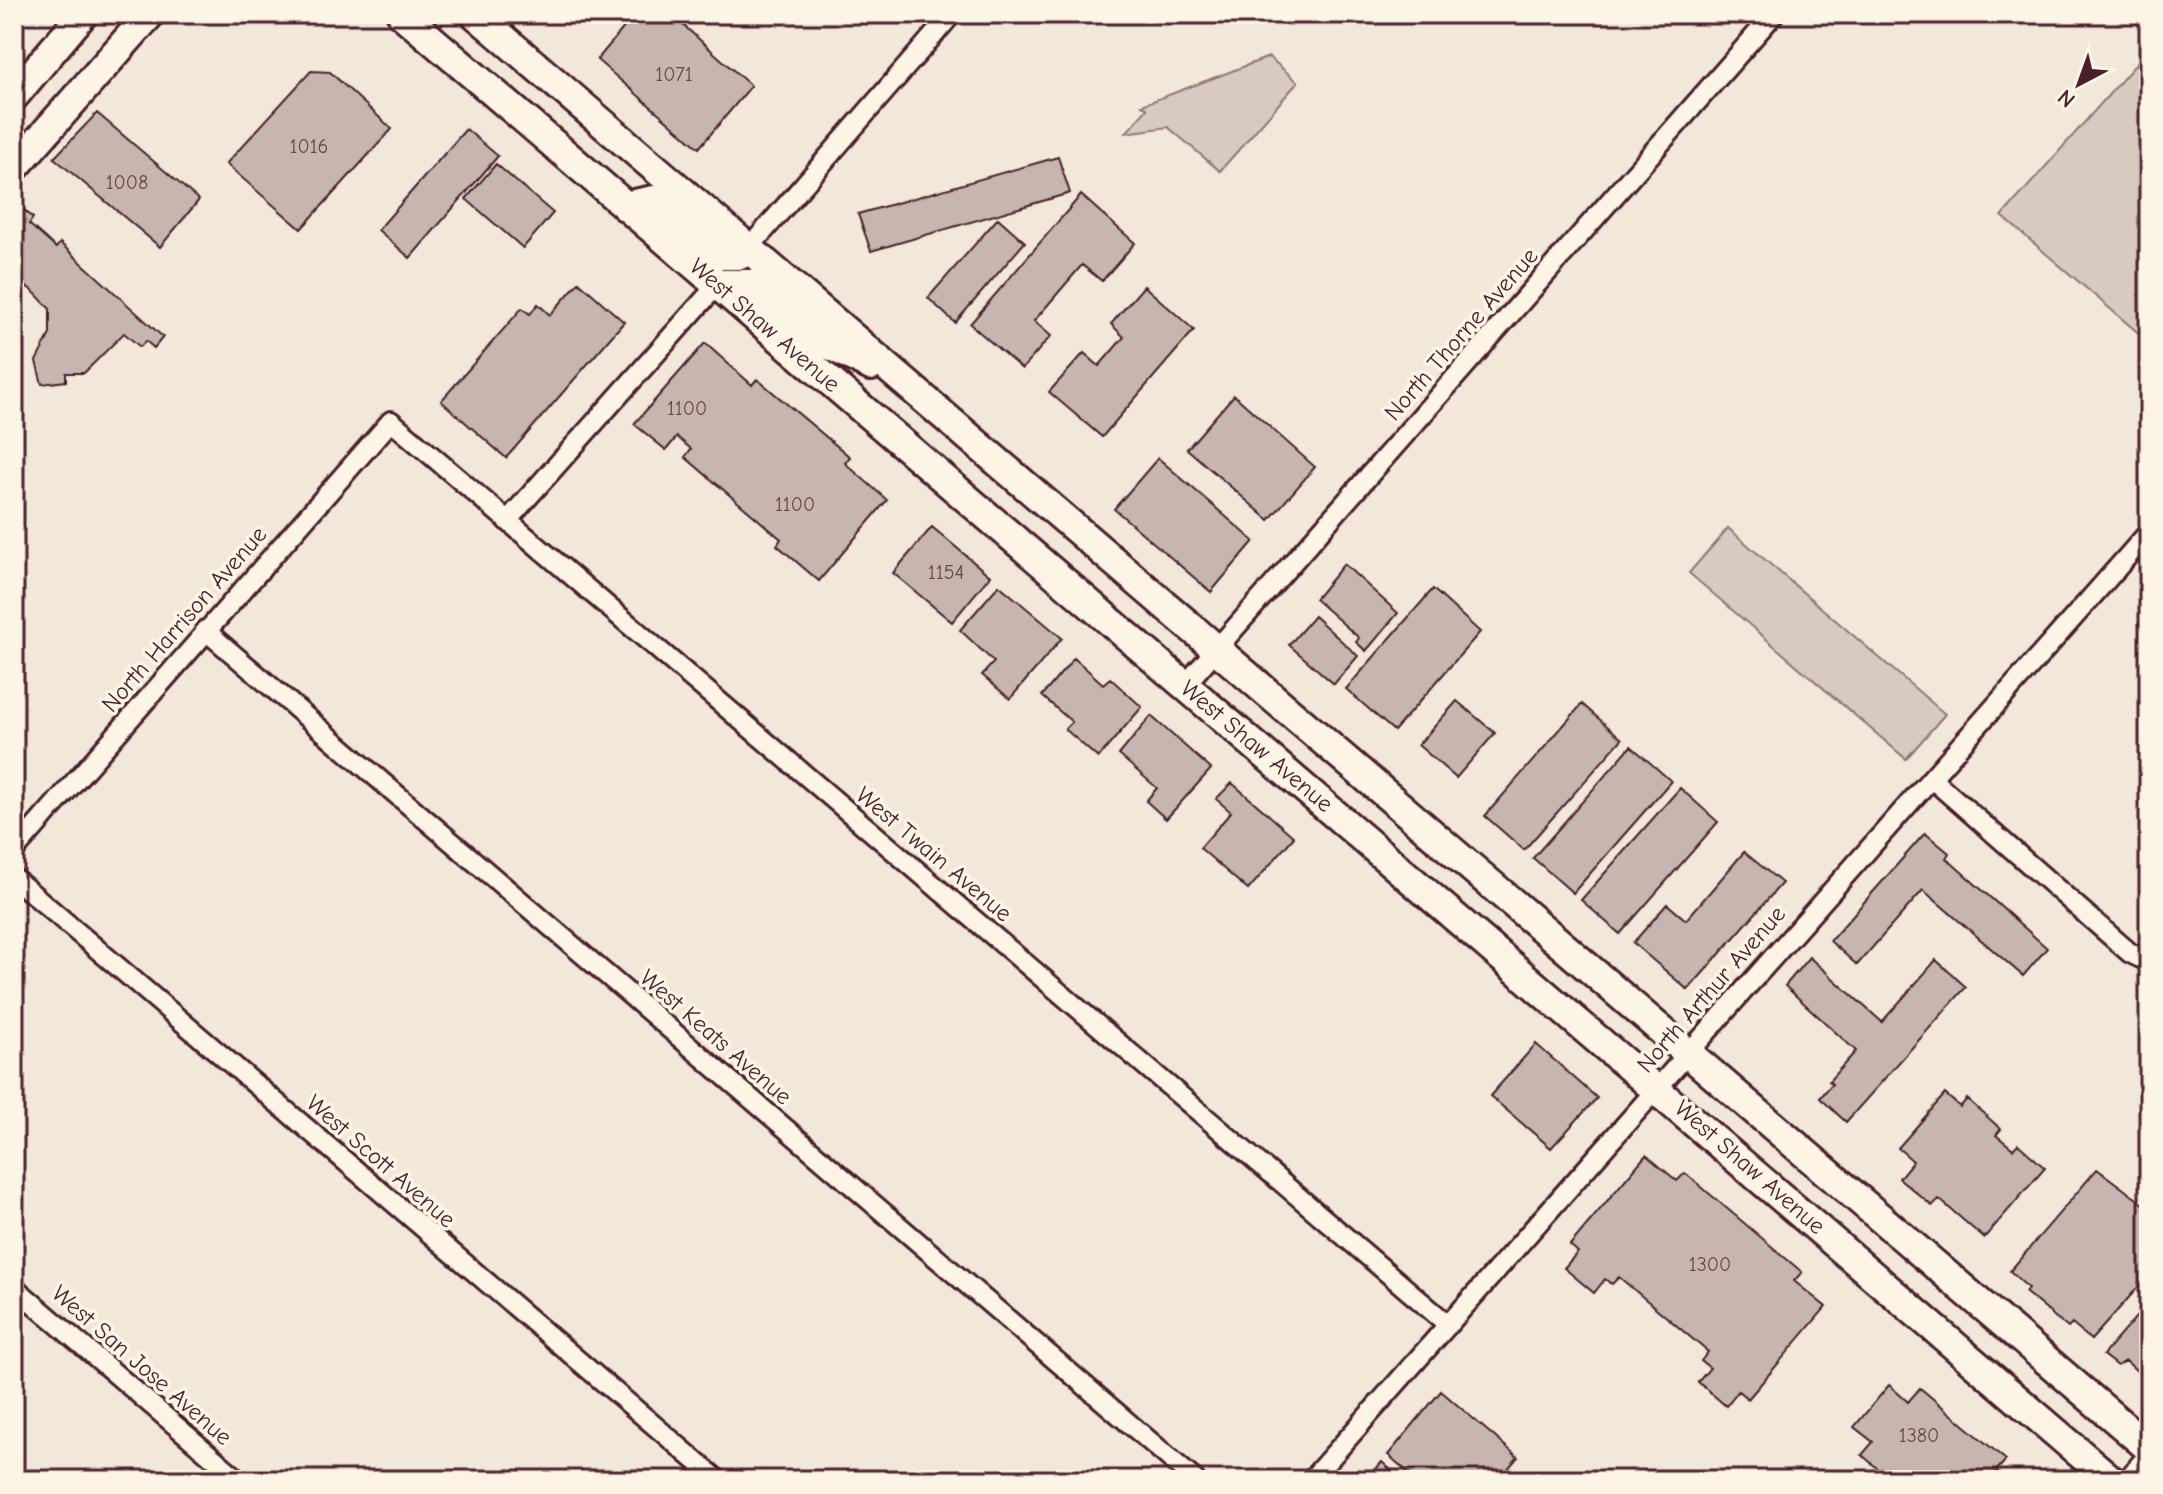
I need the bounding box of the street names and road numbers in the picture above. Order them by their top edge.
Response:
street label: North Thorne Avenue [1378,242,1544,426]
street label: West Shaw Avenue [684,252,846,398]
street label: North Harrison Avenue [96,520,272,718]
street label: West Shaw Avenue [1175,674,1339,818]
street label: West Twain Avenue [850,781,1018,927]
street label: North Arthur Avenue [1631,900,1791,1078]
street label: West Keats Avenue [634,963,798,1111]
street label: West Scott Avenue [301,1089,461,1233]
street label: West Shaw Avenue [1669,1094,1831,1240]
street label: West San Jose Avenue [46,1279,238,1451]

